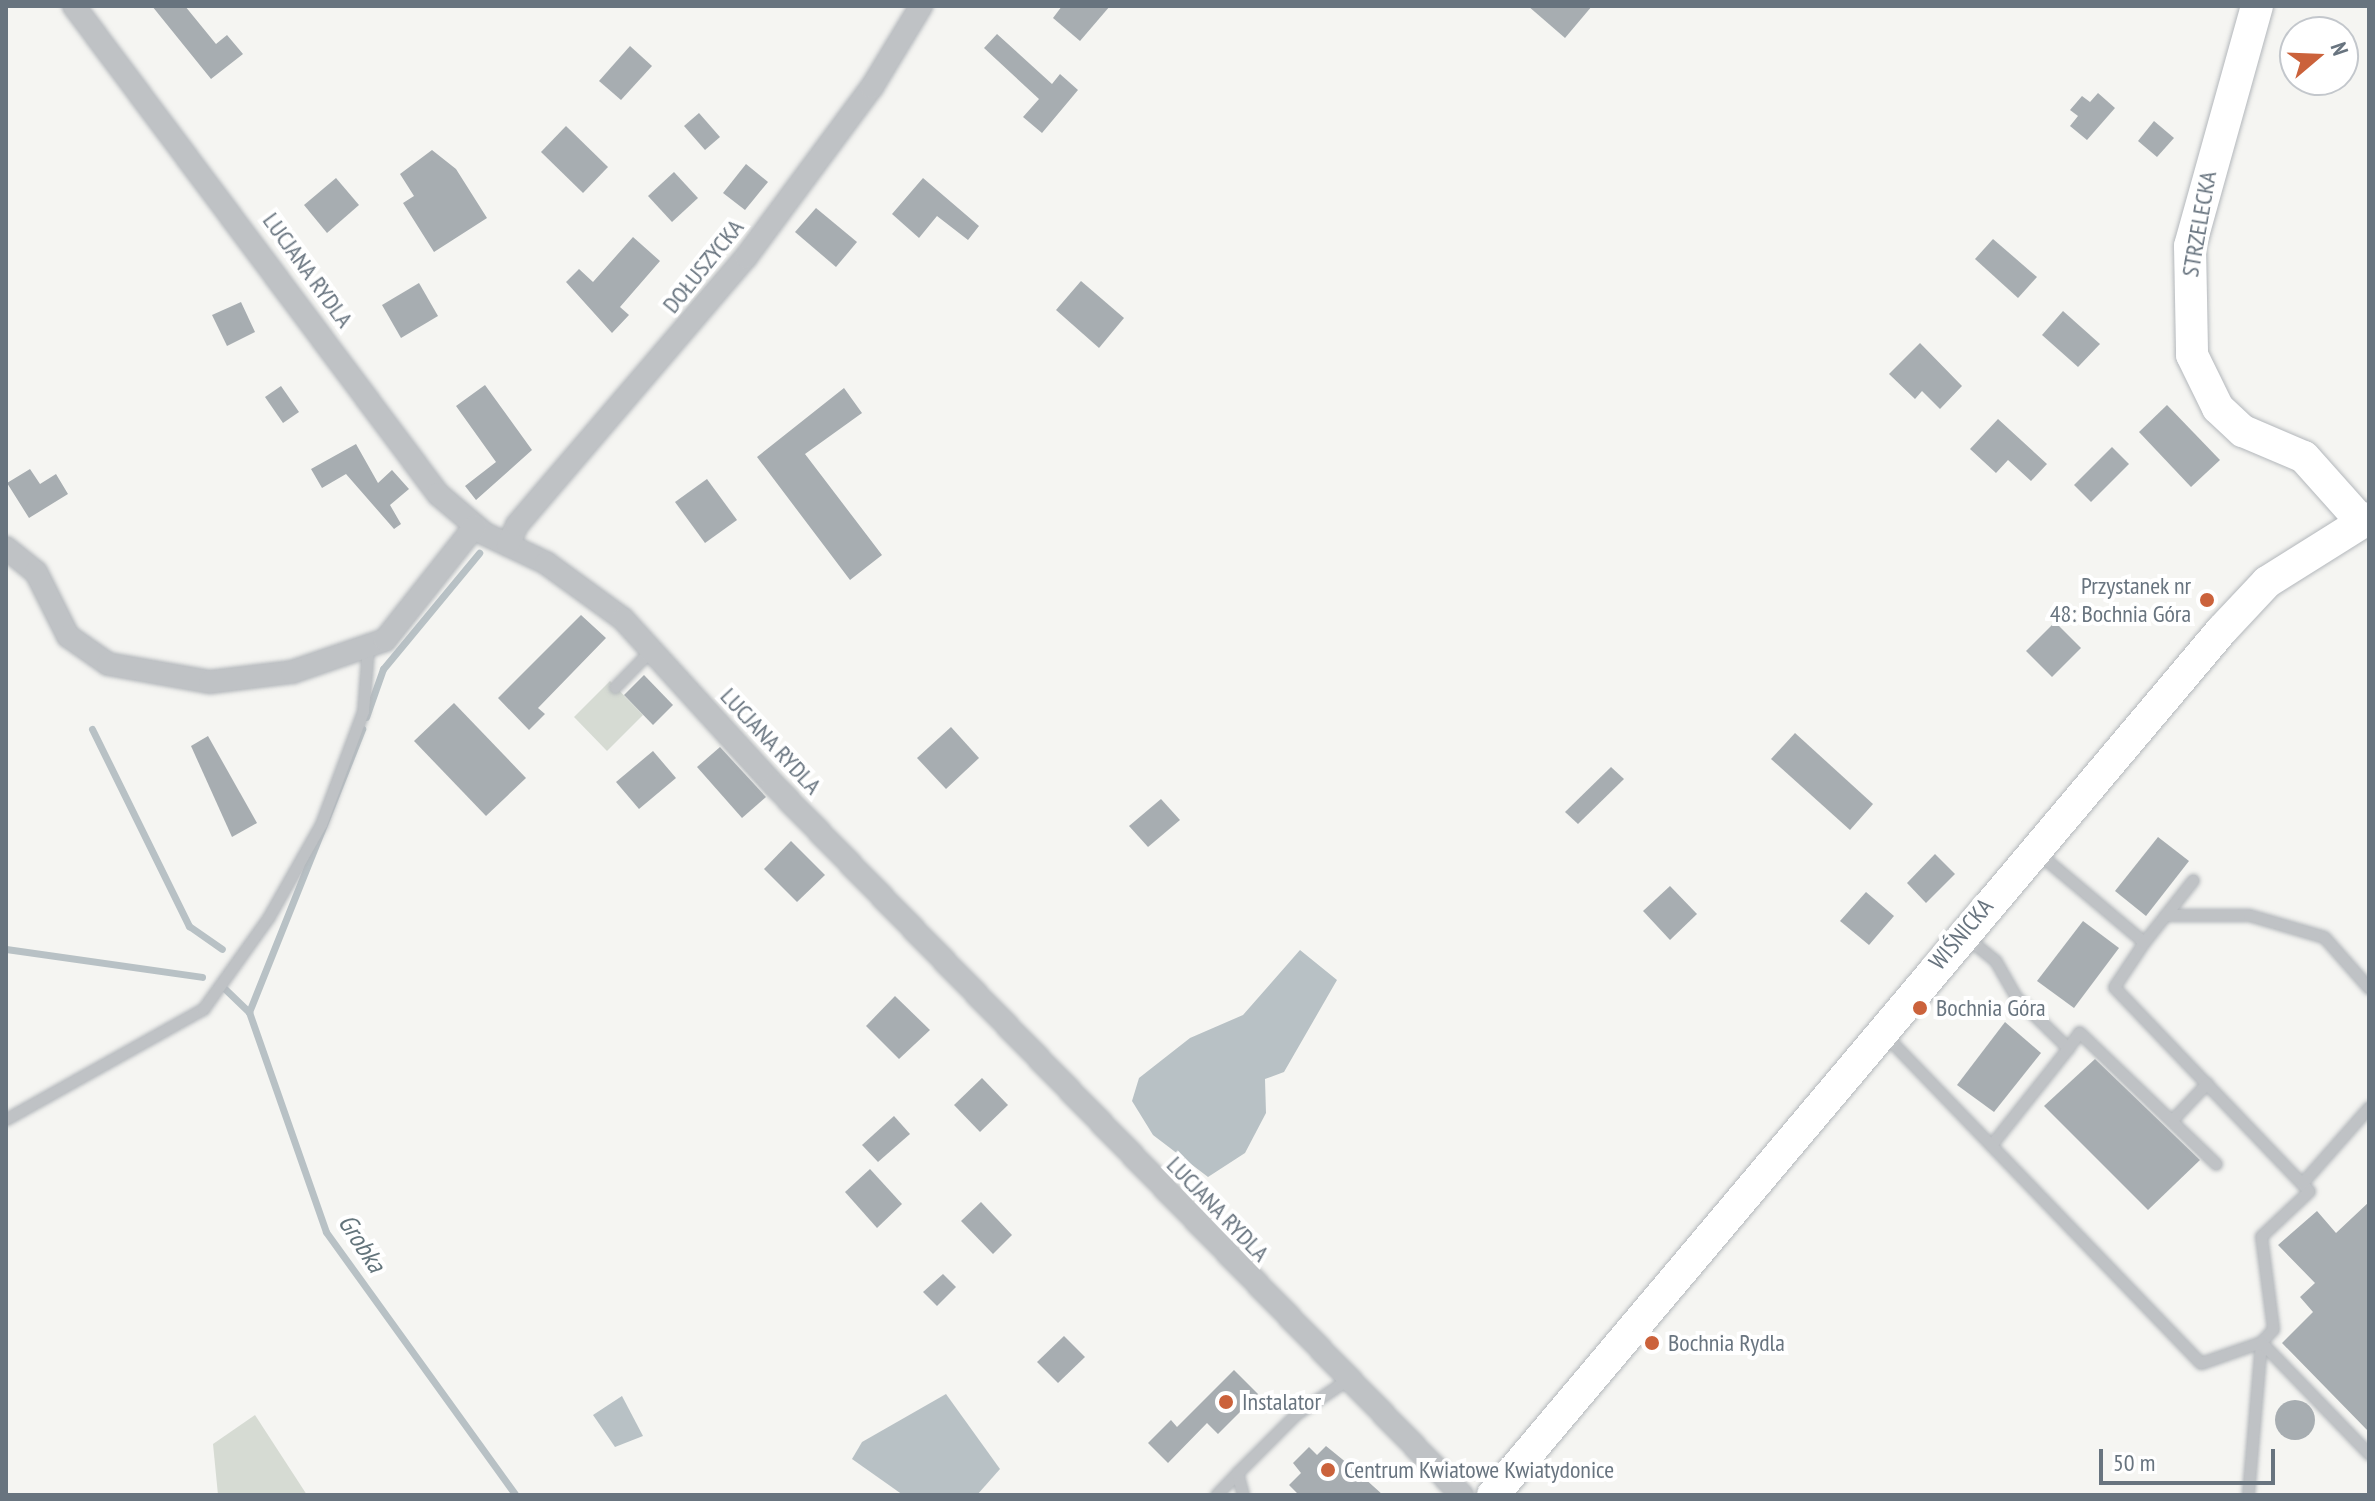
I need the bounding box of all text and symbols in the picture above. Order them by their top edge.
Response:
north arrow [2279,16,2359,96]
text: N [2325,39,2355,59]
street label: STRZELECKA [2176,169,2222,279]
street label: LUCJANA RYDLA [257,207,359,333]
street label: DOŁUSZYCKA [656,213,750,319]
place label: Przystanek nr 48: Bochnia Góra [2050,572,2191,628]
marker: Przystanek nr 48: Bochnia Góra [2198,591,2216,609]
street label: LUCJANA RYDLA [714,682,828,800]
street label: WIŚNICKA [1923,893,1999,975]
place label: Bochnia Góra [1936,994,2046,1022]
marker: Bochnia Góra [1911,999,1929,1017]
street label: LUCJANA RYDLA [1161,1150,1275,1268]
water label: Grobka [332,1208,392,1278]
place label: Bochnia Rydla [1668,1329,1785,1357]
marker: Bochnia Rydla [1643,1334,1661,1352]
place label: Instalator [1242,1388,1321,1416]
marker: Instalator [1217,1393,1235,1411]
scale bar [2103,1433,2279,1483]
text: 50 m [2113,1447,2155,1478]
place label: Centrum Kwiatowe Kwiatydonice [1344,1456,1614,1484]
marker: Centrum Kwiatowe Kwiatydonice [1319,1461,1337,1479]

